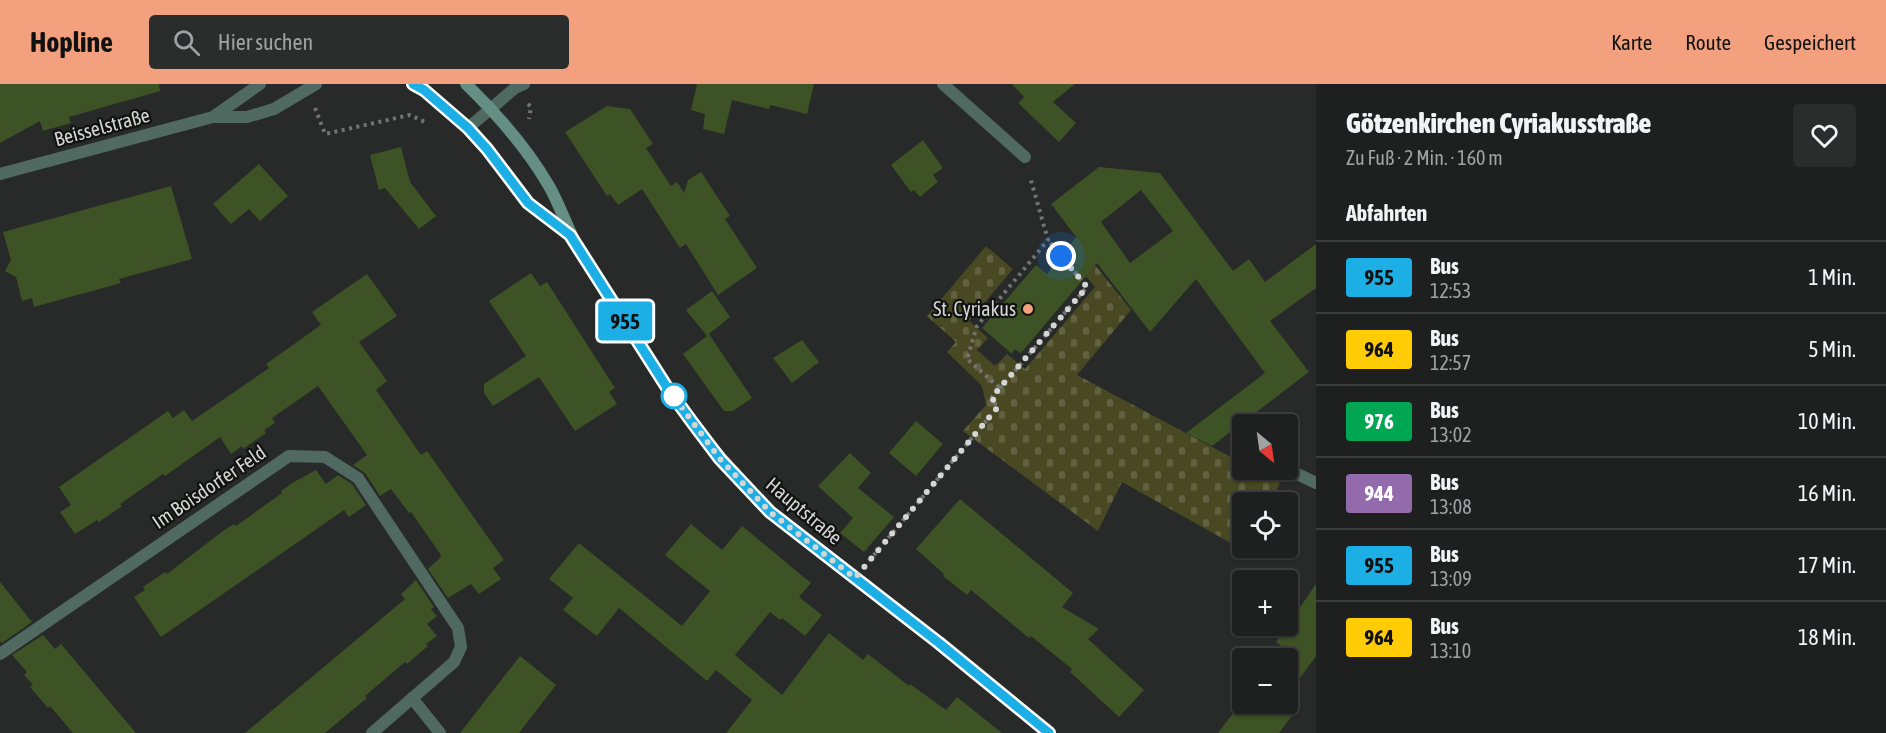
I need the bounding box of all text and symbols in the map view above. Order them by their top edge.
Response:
search box [149,15,569,69]
text: Hopline [30,26,113,58]
icon: search [170,26,203,59]
text: Hier suchen [218,29,313,55]
text: Karte [1611,30,1652,54]
text: Route [1685,30,1731,54]
text: Gespeichert [1764,30,1856,54]
street label: Beisselstraße [52,103,152,150]
button: heart [1793,104,1856,167]
text: Götzenkirchen Cyriakusstraße [1346,107,1651,139]
text: Zu Fuß · 2 Min. · 160 m [1346,146,1503,169]
text: Abfahrten [1346,200,1427,226]
your location [1046,241,1076,271]
text: Bus [1430,253,1459,279]
text: 1 Min. [1808,264,1856,290]
text: 955 [1364,265,1394,289]
text: 12:53 [1430,279,1471,302]
place label: St. Cyriakus [933,297,1016,320]
line badge: 955 [590,302,660,340]
marker: St. Cyriakus [1021,302,1035,316]
text: 955 [610,309,640,333]
text: Bus [1430,325,1459,351]
text: 5 Min. [1808,336,1856,362]
text: 964 [1364,337,1394,361]
text: 12:57 [1430,351,1471,374]
unlabelled marker [661,383,687,409]
text: Bus [1430,397,1459,423]
text: 10 Min. [1798,408,1856,434]
text: 976 [1364,409,1394,433]
north arrow [1232,414,1298,480]
map controls [1232,414,1298,714]
text: 13:02 [1430,423,1472,446]
street label: Im Boisdorfer Feld [148,440,270,533]
text: Bus [1430,469,1459,495]
street label: Hauptstraße [762,472,847,549]
text: 16 Min. [1798,480,1856,506]
text: 944 [1364,481,1394,505]
button: locate [1232,492,1298,558]
text: 13:08 [1430,495,1472,518]
text: Bus [1430,541,1459,567]
text: 17 Min. [1798,552,1856,578]
text: 955 [1364,553,1394,577]
text: 13:09 [1430,567,1472,590]
button: + [1232,570,1298,636]
text: Bus [1430,613,1459,639]
text: 18 Min. [1798,624,1856,650]
text: 964 [1364,625,1394,649]
text: 13:10 [1430,639,1471,662]
button: − [1232,648,1298,714]

